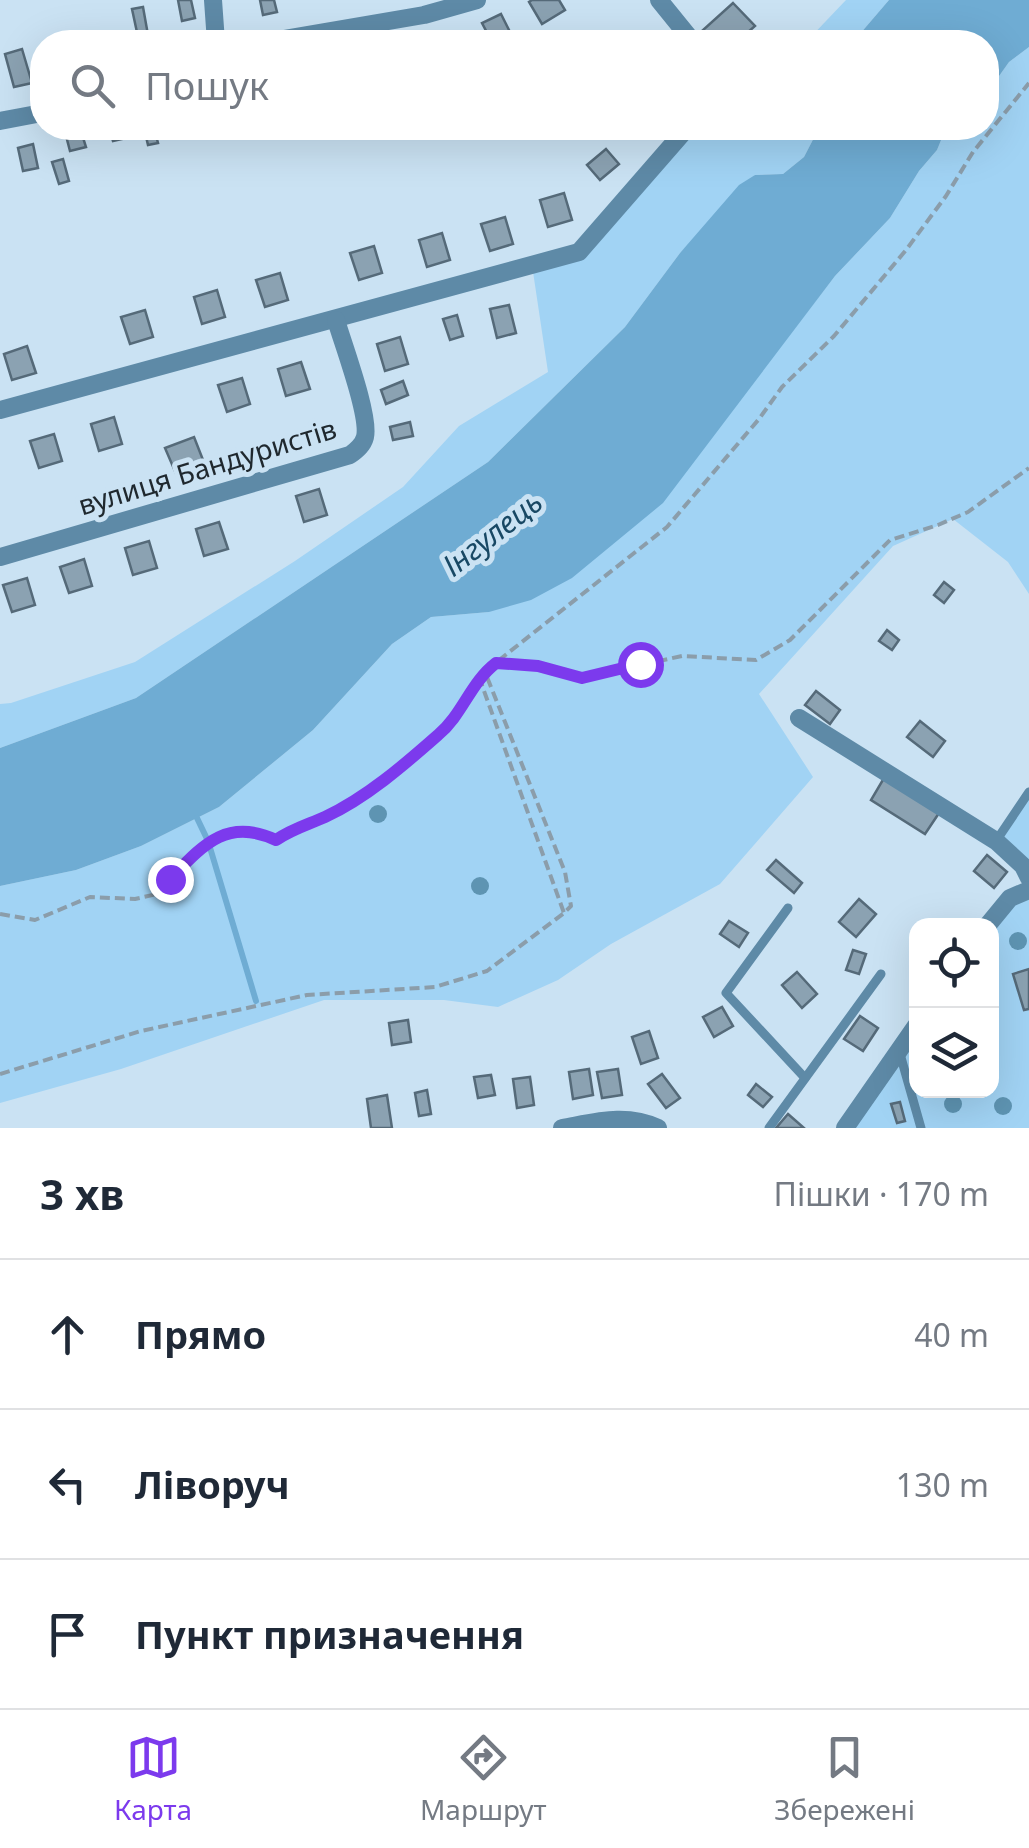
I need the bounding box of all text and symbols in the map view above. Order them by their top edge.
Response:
search box [30,30,999,140]
icon: search [65,58,120,113]
text: Пошук [145,59,269,111]
street label: вулиця Бандуристів [73,409,341,523]
water label: Інгулець [434,481,550,585]
route start [618,642,664,688]
route end [148,857,194,903]
map controls [909,918,999,1098]
button: locate [909,918,999,1008]
button: layers [909,1008,999,1098]
text: 3 хв [40,1165,124,1222]
text: Пішки · 170 m [773,1172,989,1215]
icon: ahead [40,1307,95,1362]
text: Прямо [135,1308,266,1360]
text: 40 m [914,1313,989,1356]
icon: left [40,1457,95,1512]
text: Ліворуч [135,1458,290,1510]
text: 130 m [896,1463,989,1506]
icon: arrive [40,1607,95,1662]
text: Пункт призначення [135,1608,524,1660]
tab: Карта [114,1730,192,1828]
tab: Маршрут [420,1730,546,1828]
tab: Збережені [774,1730,915,1828]

